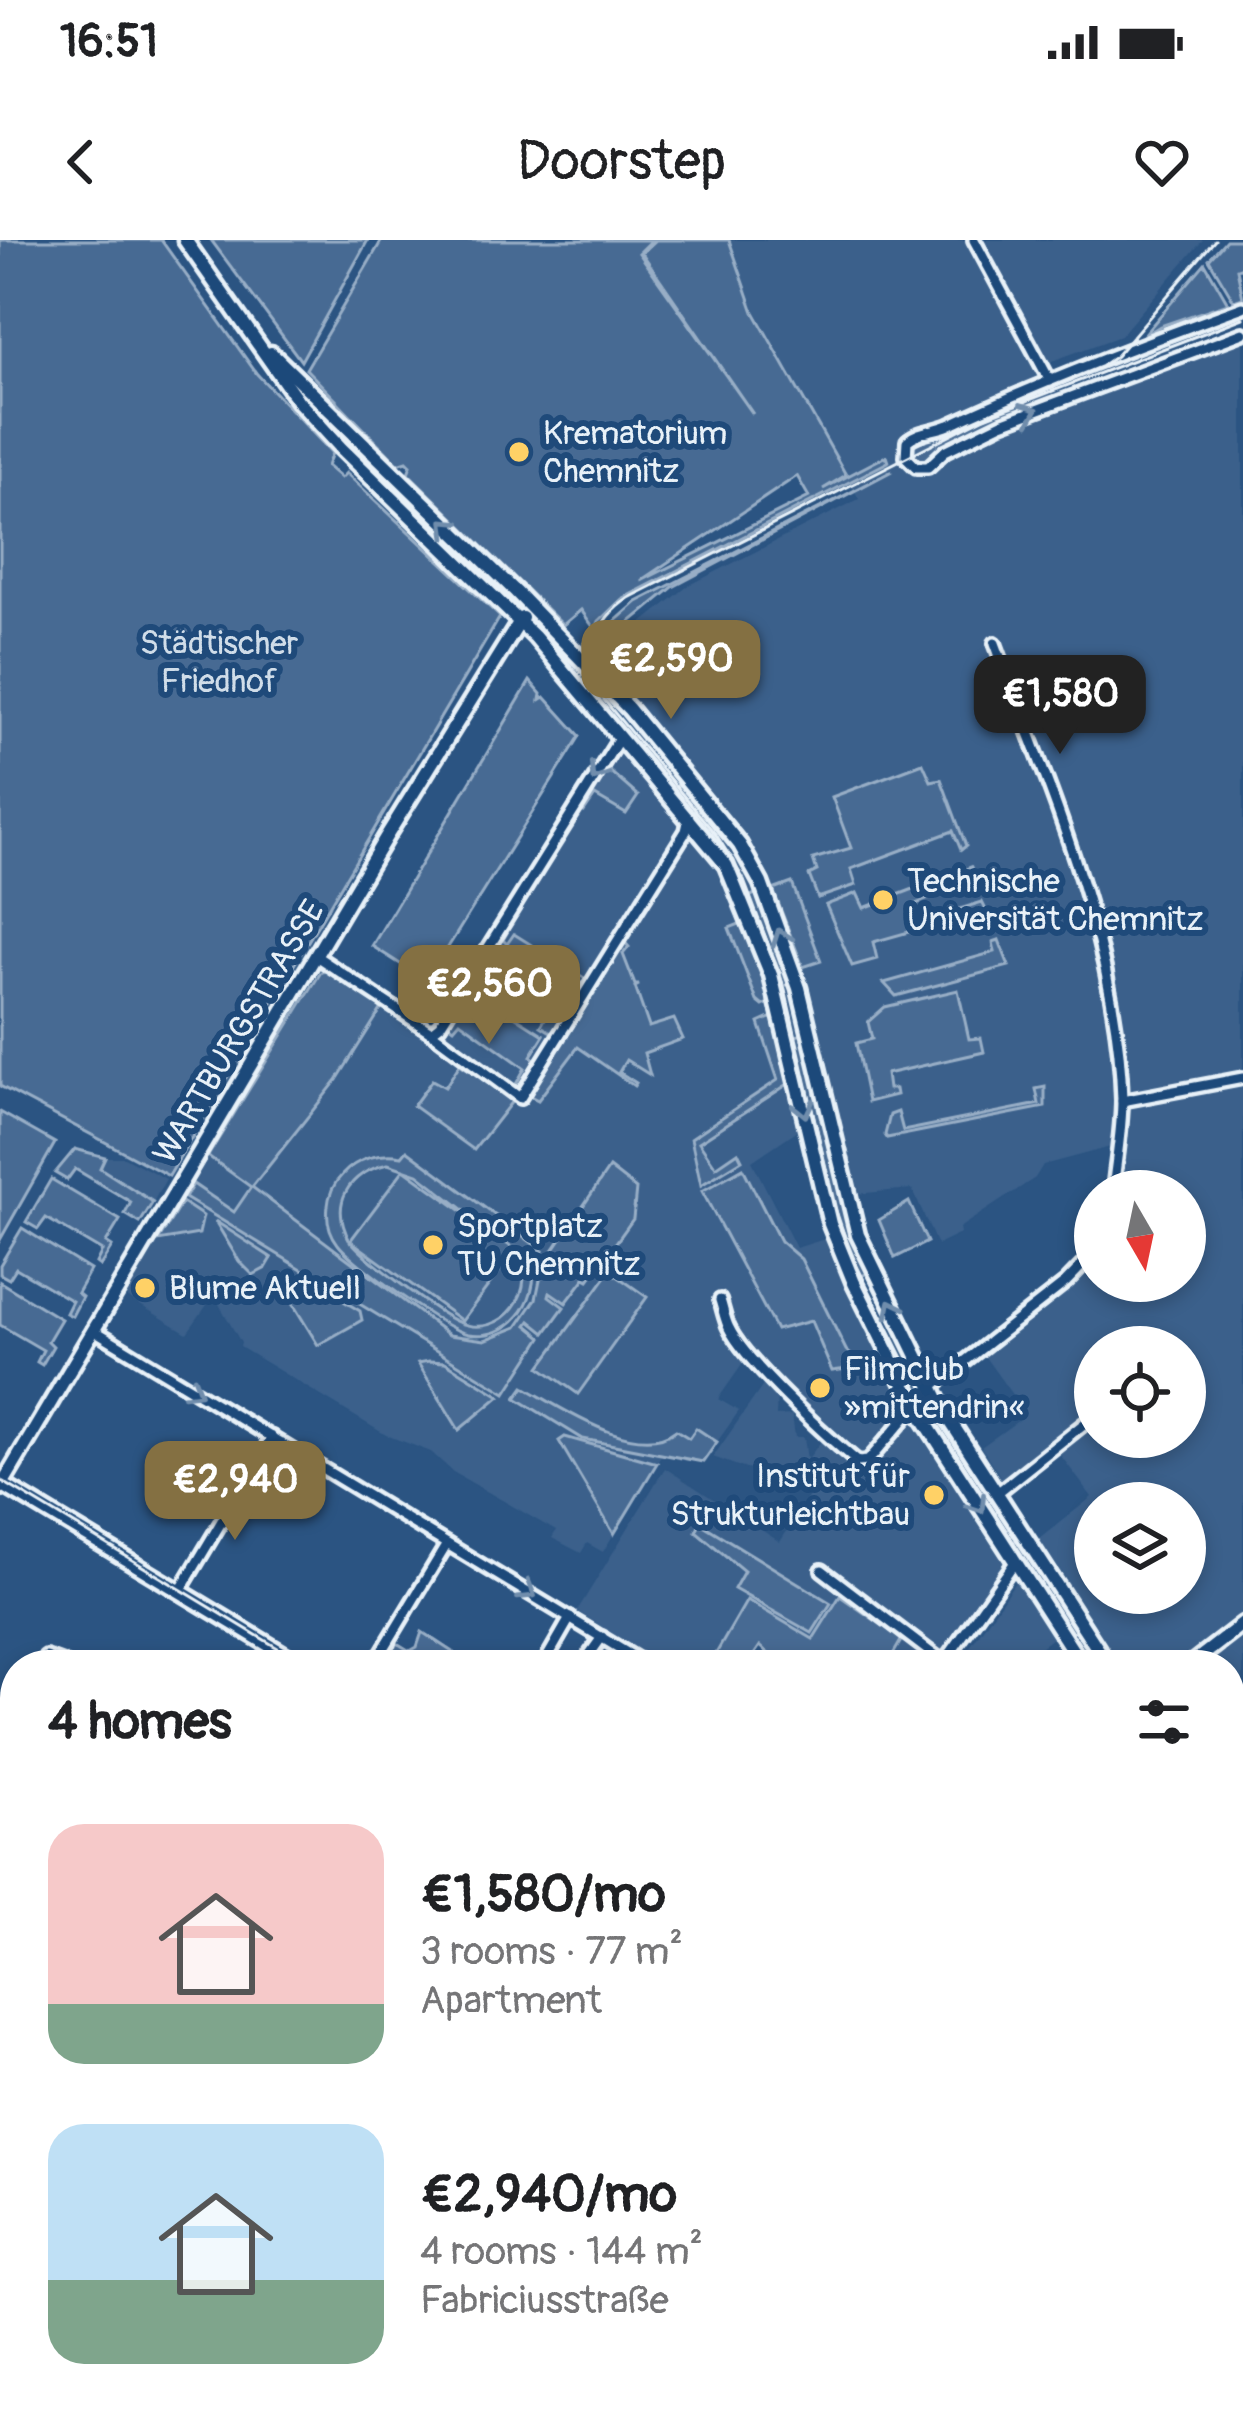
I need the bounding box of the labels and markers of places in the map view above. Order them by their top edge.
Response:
place label: Krematorium Chemnitz [543,413,727,492]
marker: Krematorium Chemnitz [506,439,532,465]
pin: €2,590 [573,620,769,722]
pin: €1,580 [962,655,1158,757]
place label: Technische Universität Chemnitz [907,861,1204,940]
marker: Technische Universität Chemnitz [870,887,896,913]
pin: €2,560 [391,945,587,1047]
place label: Sportplatz TU Chemnitz [457,1206,640,1285]
marker: Sportplatz TU Chemnitz [420,1232,446,1258]
place label: Blume Aktuell [169,1268,361,1309]
marker: Blume Aktuell [132,1275,158,1301]
place label: Filmclub »mittendrin« [844,1349,1025,1428]
marker: Filmclub »mittendrin« [807,1375,833,1401]
pin: €2,940 [137,1441,333,1543]
place label: Institut für Strukturleichtbau [671,1456,910,1535]
marker: Institut für Strukturleichtbau [921,1482,947,1508]

